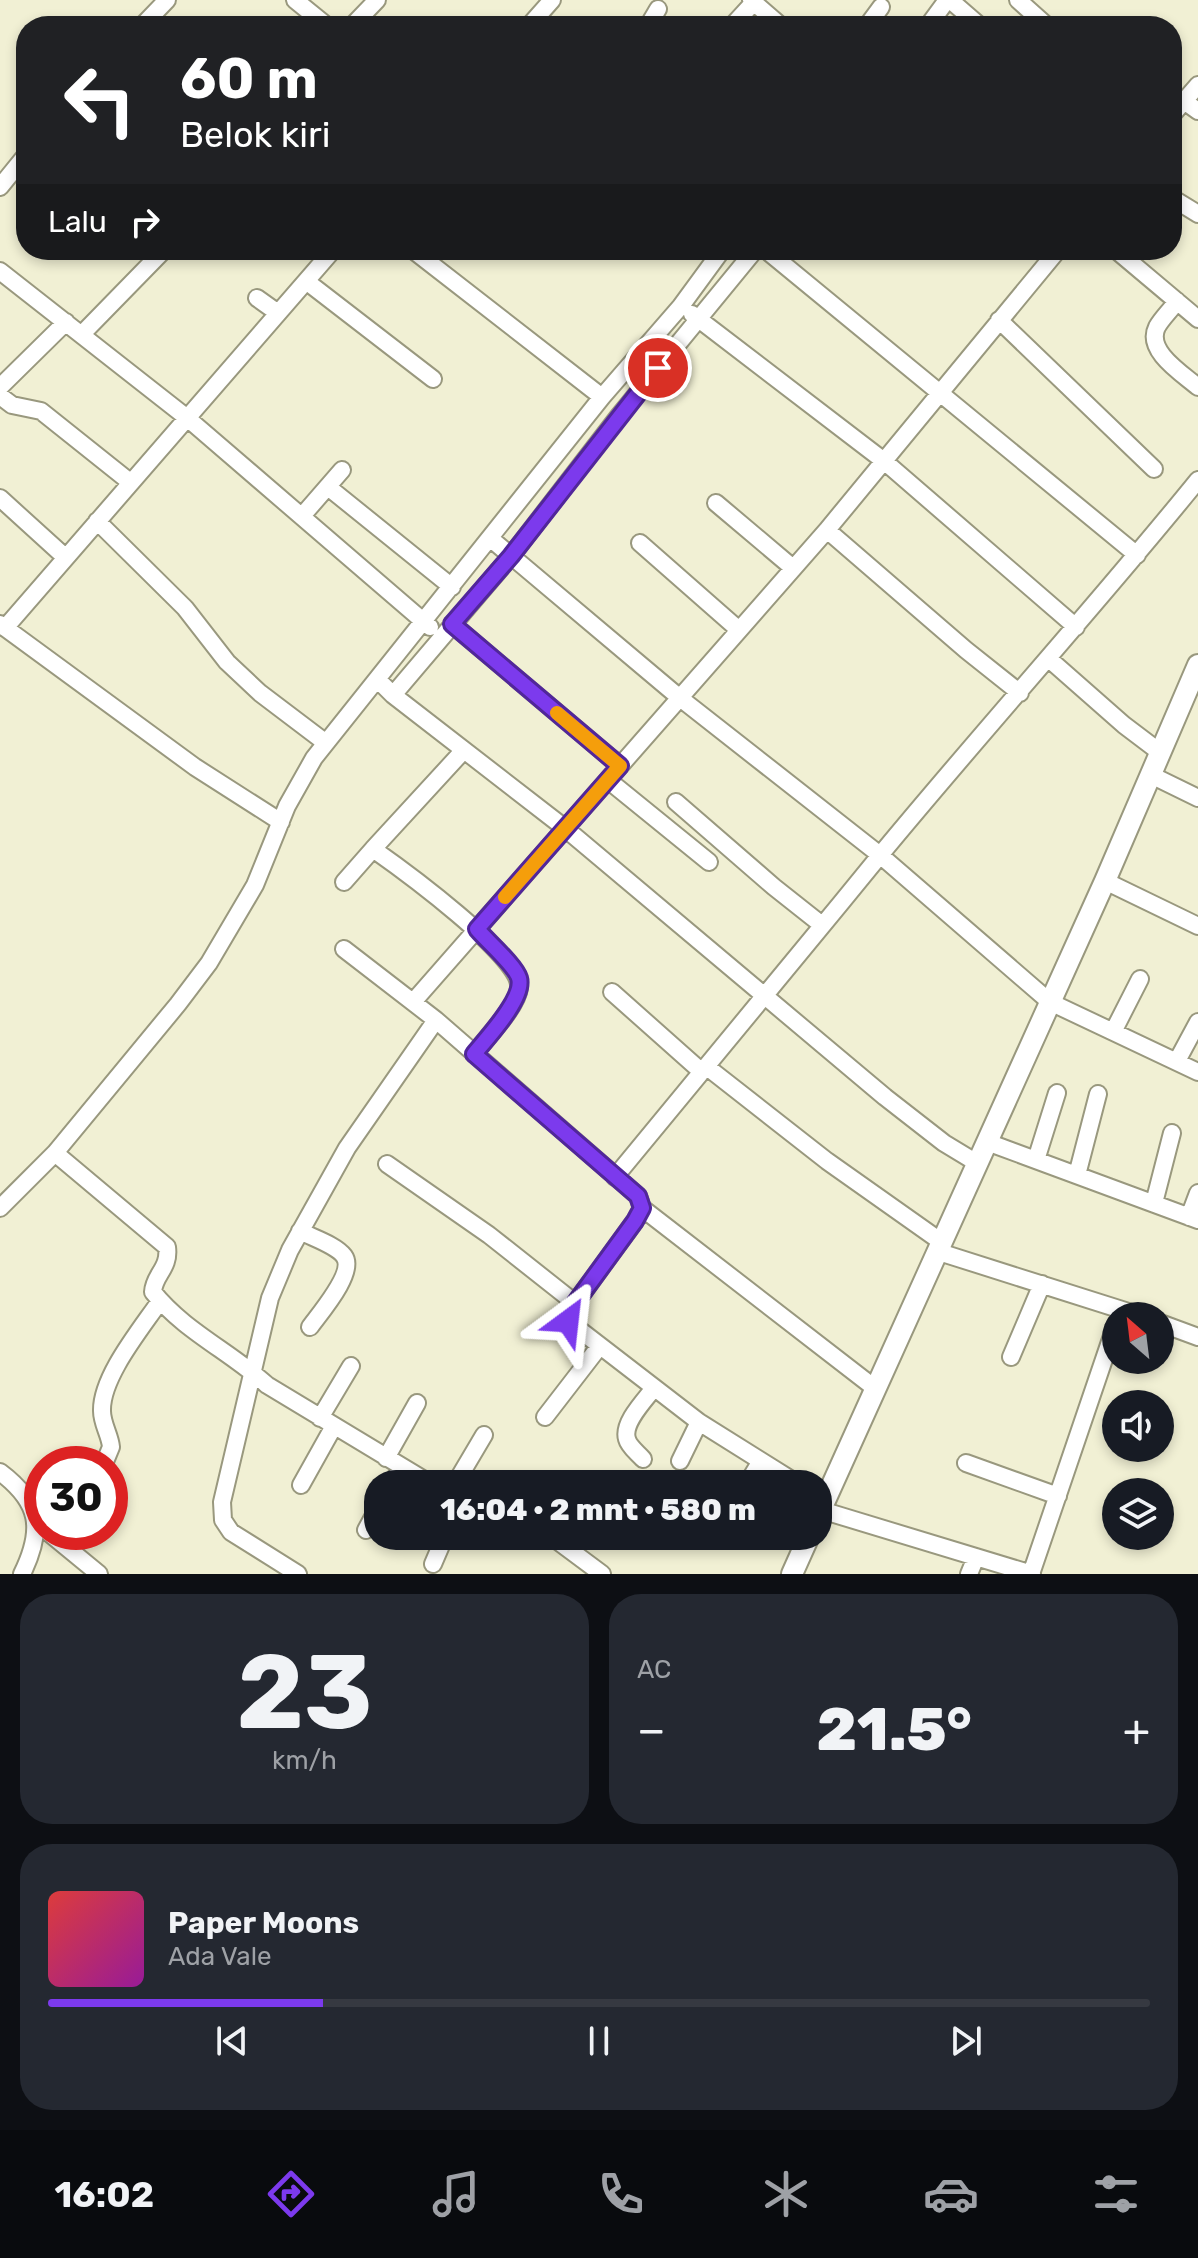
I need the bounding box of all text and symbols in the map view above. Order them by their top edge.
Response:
text: 60 m [180,46,318,112]
icon: left [48,48,152,152]
text: Belok kiri [180,113,330,156]
icon: right [123,200,167,244]
text: Lalu [48,204,107,240]
pin [624,334,692,402]
icon: arrive [636,346,680,390]
position arrow [526,1279,610,1363]
north arrow [1102,1302,1174,1374]
map controls [1102,1302,1174,1550]
button: sound [1102,1390,1174,1462]
speed limit sign: 30 [24,1446,128,1550]
button: layers [1102,1478,1174,1550]
text: 16:04 · 2 mnt · 580 m [440,1492,756,1528]
text: 23 [236,1631,373,1754]
text: AC [637,1654,671,1685]
text: 21.5° [816,1694,972,1765]
text: − [637,1704,666,1756]
text: + [1123,1704,1150,1756]
text: km/h [272,1745,337,1776]
text: Paper Moons [168,1905,359,1941]
text: Ada Vale [168,1941,272,1972]
icon: previous [210,2019,254,2063]
icon: pause [577,2019,621,2063]
icon: next [944,2019,988,2063]
icon: directions [263,2166,319,2222]
icon: music [428,2166,484,2222]
icon: phone [593,2166,649,2222]
icon: climate [758,2166,814,2222]
icon: car [923,2166,979,2222]
icon: filters [1088,2166,1144,2222]
text: 16:02 [54,2173,154,2216]

